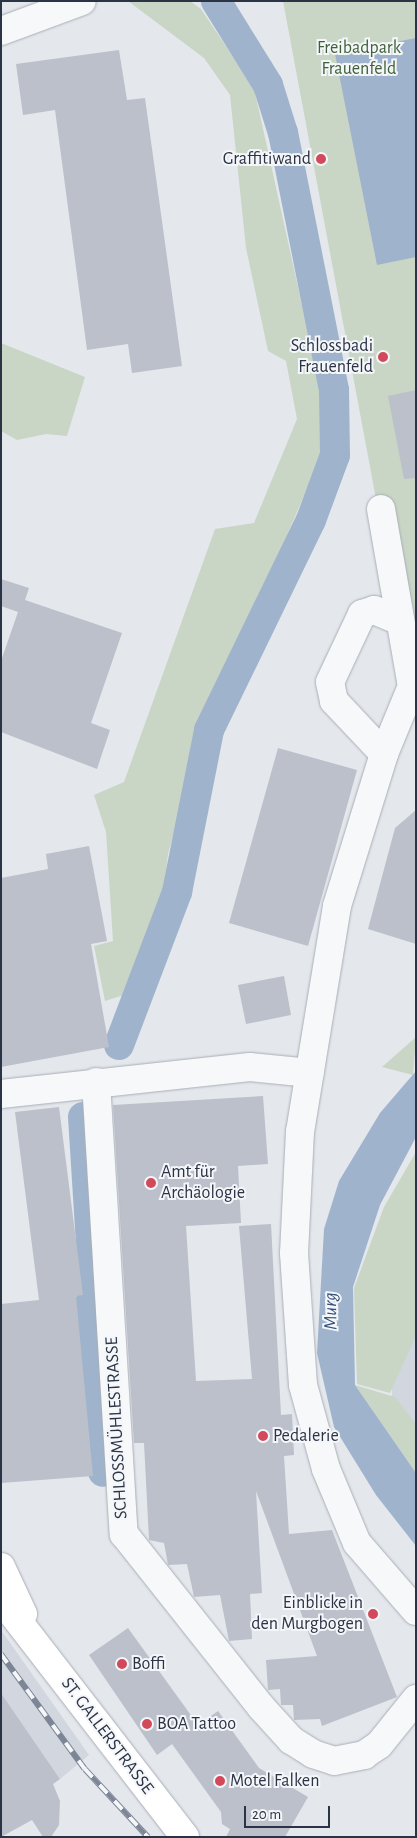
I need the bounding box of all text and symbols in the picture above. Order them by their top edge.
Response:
park label: Freibadpark Frauenfeld [317,38,401,80]
place label: Graffitiwand [223,148,311,170]
marker: Graffitiwand [315,153,327,165]
place label: Schlossbadi Frauenfeld [291,336,373,378]
marker: Schlossbadi Frauenfeld [377,351,389,363]
place label: Amt für Archäologie [161,1162,245,1204]
marker: Amt für Archäologie [145,1177,157,1189]
water label: Murg [319,1292,343,1330]
street label: SCHLOSSMÜHLESTRASSE [101,1336,133,1520]
place label: Pedalerie [273,1425,339,1447]
marker: Pedalerie [257,1430,269,1442]
place label: Einblicke in den Murgbogen [251,1593,363,1636]
marker: Einblicke in den Murgbogen [367,1608,379,1620]
place label: Boffi [132,1653,165,1675]
marker: Boffi [116,1658,128,1670]
street label: ST. GALLERSTRASSE [56,1673,158,1799]
place label: BOA Tattoo [157,1713,236,1735]
marker: BOA Tattoo [141,1718,153,1730]
place label: Motel Falken [230,1770,319,1792]
marker: Motel Falken [214,1775,226,1787]
scale bar [247,1796,333,1828]
text: 20 m [252,1807,281,1822]

